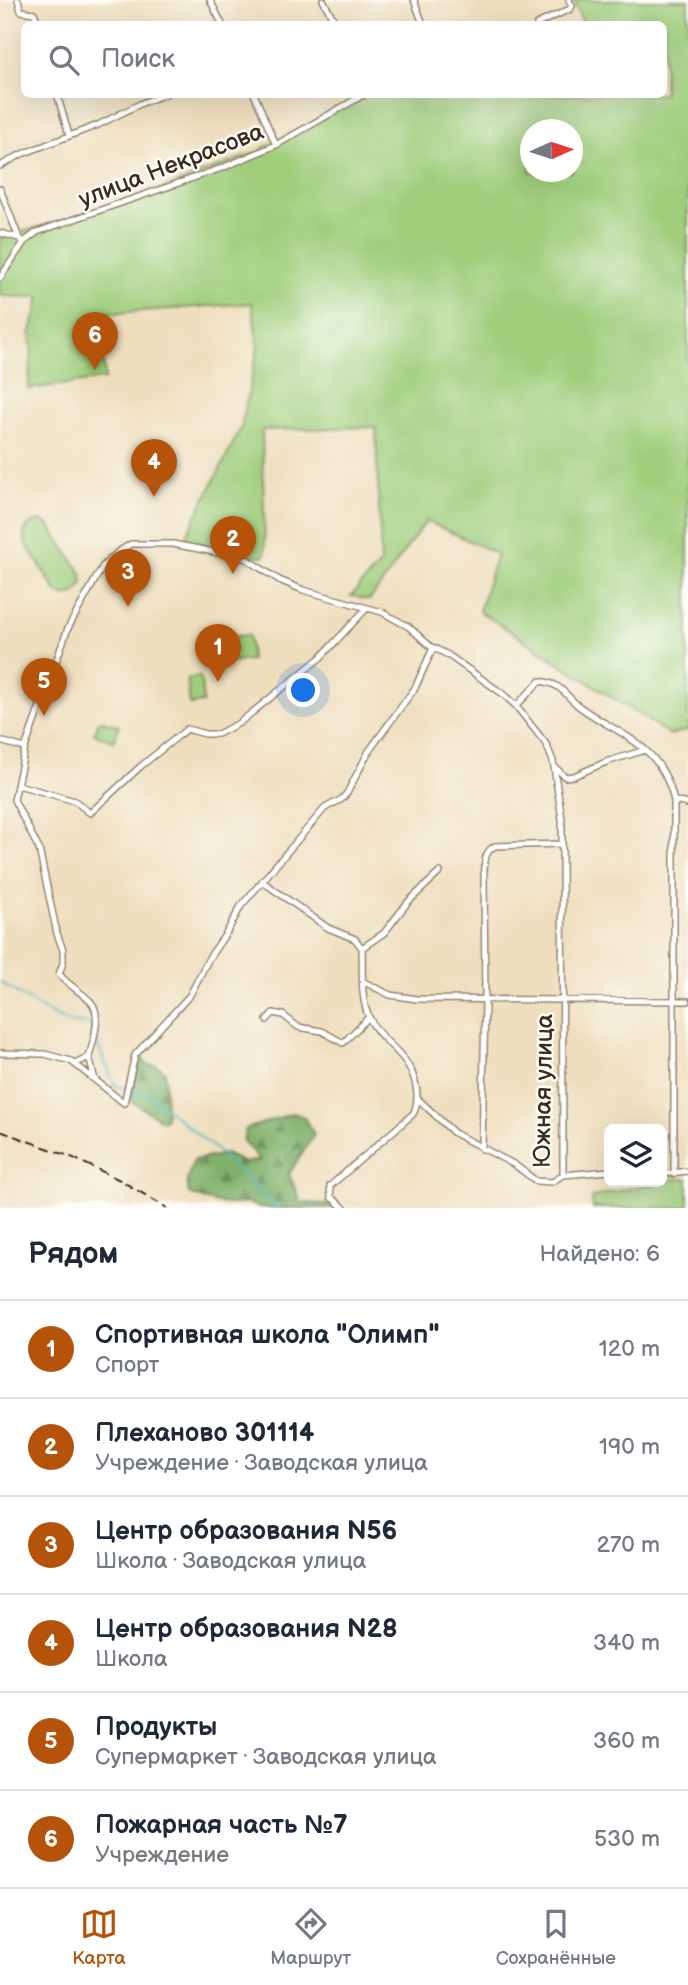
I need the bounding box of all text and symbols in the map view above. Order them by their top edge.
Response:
search box [21,21,667,98]
icon: search [45,41,83,79]
text: Поиск [101,44,175,75]
street label: улица Некрасова [75,117,268,214]
north arrow [520,119,583,182]
pin: 6 [72,312,118,370]
pin: 4 [131,439,177,497]
pin: 2 [210,516,256,574]
pin: 3 [105,549,151,607]
pin: 1 [195,624,241,682]
pin: 5 [21,658,67,716]
your location [286,673,320,707]
street label: Южная улица [528,1014,559,1168]
map controls [604,1124,667,1187]
button: layers [604,1124,667,1187]
text: Рядом [28,1236,118,1272]
text: Найдено: 6 [539,1240,660,1268]
text: Спортивная школа "Олимп" [95,1320,440,1351]
text: 1 [46,1335,56,1363]
text: 120 m [599,1335,660,1363]
text: Спорт [95,1351,159,1379]
text: Плеханово 301114 [95,1418,314,1449]
text: 2 [44,1433,58,1461]
text: 190 m [599,1433,660,1461]
text: Учреждение · Заводская улица [95,1449,428,1477]
text: Центр образования N56 [95,1516,397,1547]
text: 3 [44,1531,58,1559]
text: 270 m [596,1531,660,1559]
text: Школа · Заводская улица [95,1547,366,1575]
text: Центр образования N28 [95,1614,398,1645]
text: 4 [44,1629,58,1657]
text: 340 m [593,1629,660,1657]
text: Школа [95,1645,168,1673]
text: Продукты [95,1712,217,1743]
text: 5 [44,1727,58,1755]
text: 360 m [593,1727,660,1755]
text: Супермаркет · Заводская улица [95,1743,437,1771]
text: Пожарная часть №7 [95,1810,348,1841]
text: 6 [44,1825,58,1853]
text: 530 m [594,1825,660,1853]
text: Учреждение [95,1841,229,1869]
tab: Карта [72,1905,126,1970]
tab: Маршрут [270,1905,351,1970]
tab: Сохранённые [496,1905,616,1970]

